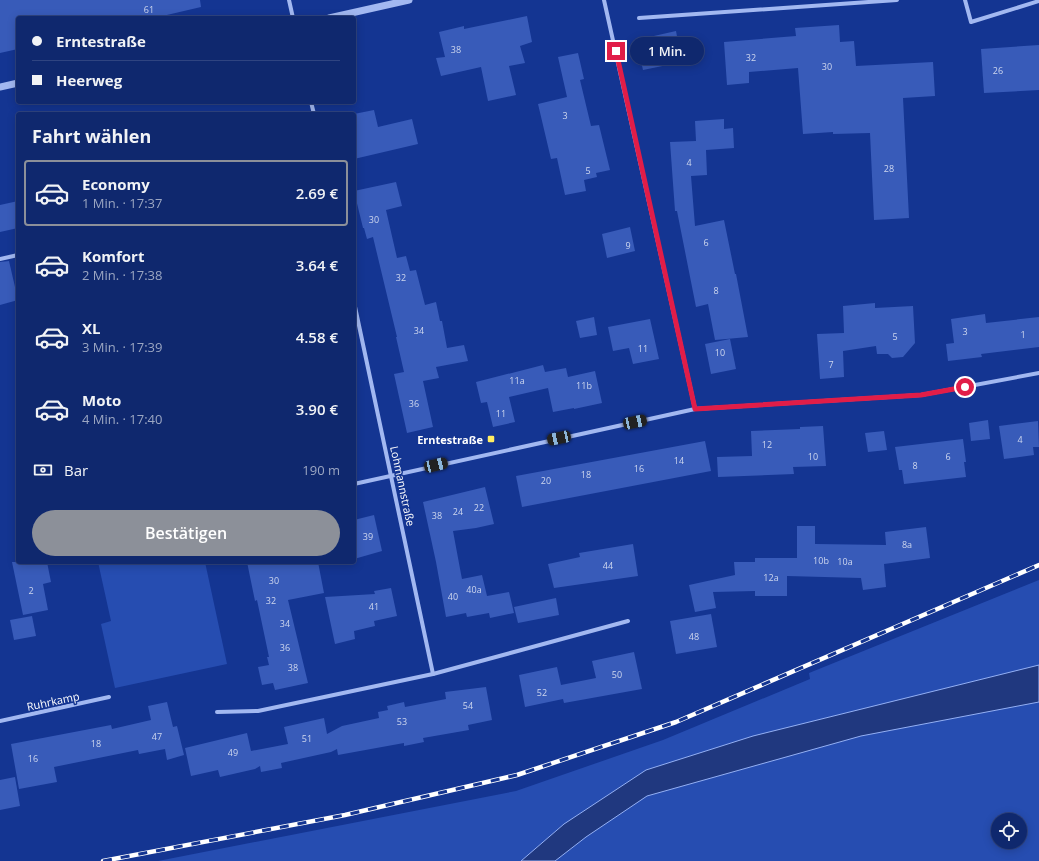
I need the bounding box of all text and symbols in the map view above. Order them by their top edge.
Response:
house number: 61 [144,3,154,16]
text: Erntestraße [56,31,146,51]
callout: 1 Min. [630,37,704,65]
route end [607,42,625,60]
text: 1 Min. [648,42,686,60]
house number: 38 [451,43,461,56]
house number: 32 [746,51,756,64]
house number: 30 [822,60,832,73]
house number: 26 [993,64,1003,77]
text: Heerweg [56,70,122,90]
house number: 3 [562,109,568,122]
text: Fahrt wählen [32,124,151,148]
house number: 4 [686,156,692,169]
house number: 28 [884,162,894,175]
house number: 5 [585,164,591,177]
text: Economy [82,174,150,194]
icon: car [34,175,70,211]
text: 2.69 € [296,183,338,203]
text: 1 Min. · 17:37 [82,194,163,212]
house number: 30 [369,213,379,226]
house number: 6 [703,236,709,249]
house number: 9 [625,239,631,252]
text: Komfort [82,246,144,266]
icon: car [34,247,70,283]
text: 3.64 € [296,255,338,275]
text: 2 Min. · 17:38 [82,266,163,284]
house number: 32 [396,271,406,284]
house number: 8 [713,284,719,297]
text: XL [82,318,100,338]
icon: car [34,319,70,355]
house number: 34 [414,324,424,337]
house number: 3 [962,325,968,338]
text: 4.58 € [296,327,338,347]
house number: 1 [1020,328,1026,341]
house number: 5 [892,330,898,343]
text: 3 Min. · 17:39 [82,338,163,356]
house number: 11 [638,342,648,355]
house number: 10 [715,346,725,359]
house number: 7 [828,358,834,371]
house number: 11a [509,374,525,387]
route start [956,378,974,396]
house number: 11b [576,379,592,392]
text: Moto [82,390,121,410]
icon: car [34,391,70,427]
house number: 36 [409,397,419,410]
text: 3.90 € [296,399,338,419]
house number: 11 [496,407,506,420]
text: 4 Min. · 17:40 [82,410,163,428]
car [622,414,648,430]
car [546,430,572,446]
place label: Erntestraße [417,432,483,447]
house number: 4 [1017,433,1023,446]
marker: Erntestraße [486,434,496,444]
house number: 12 [762,438,772,451]
street label: Lohmannstraße [387,444,419,528]
house number: 10 [808,450,818,463]
house number: 6 [945,450,951,463]
house number: 14 [674,454,684,467]
car [423,456,449,474]
icon: cash [32,459,54,481]
house number: 8 [912,459,918,472]
text: Bar [64,460,88,480]
text: 190 m [302,461,340,479]
house number: 16 [634,462,644,475]
house number: 18 [581,468,591,481]
house number: 20 [541,474,551,487]
house number: 22 [474,501,484,514]
house number: 24 [453,505,463,518]
house number: 38 [432,509,442,522]
button: Bestätigen [32,510,340,556]
house number: 39 [363,530,373,543]
house number: 8a [902,538,912,551]
house number: 10b [813,554,829,567]
house number: 10a [837,555,853,568]
house number: 44 [603,559,613,572]
house number: 12a [763,571,779,584]
house number: 30 [269,574,279,587]
house number: 40a [466,583,482,596]
house number: 2 [28,584,34,597]
house number: 40 [448,590,458,603]
house number: 32 [266,594,276,607]
house number: 41 [369,600,379,613]
house number: 34 [280,617,290,630]
house number: 48 [689,630,699,643]
house number: 36 [280,641,290,654]
house number: 38 [288,661,298,674]
house number: 50 [612,668,622,681]
house number: 52 [537,686,547,699]
street label: Ruhrkamp [25,688,81,714]
house number: 54 [463,699,473,712]
house number: 53 [397,715,407,728]
house number: 47 [152,730,162,743]
house number: 51 [302,732,312,745]
house number: 18 [91,737,101,750]
house number: 49 [228,746,238,759]
house number: 16 [28,752,38,765]
map controls [991,813,1027,849]
button: locate [991,813,1027,849]

